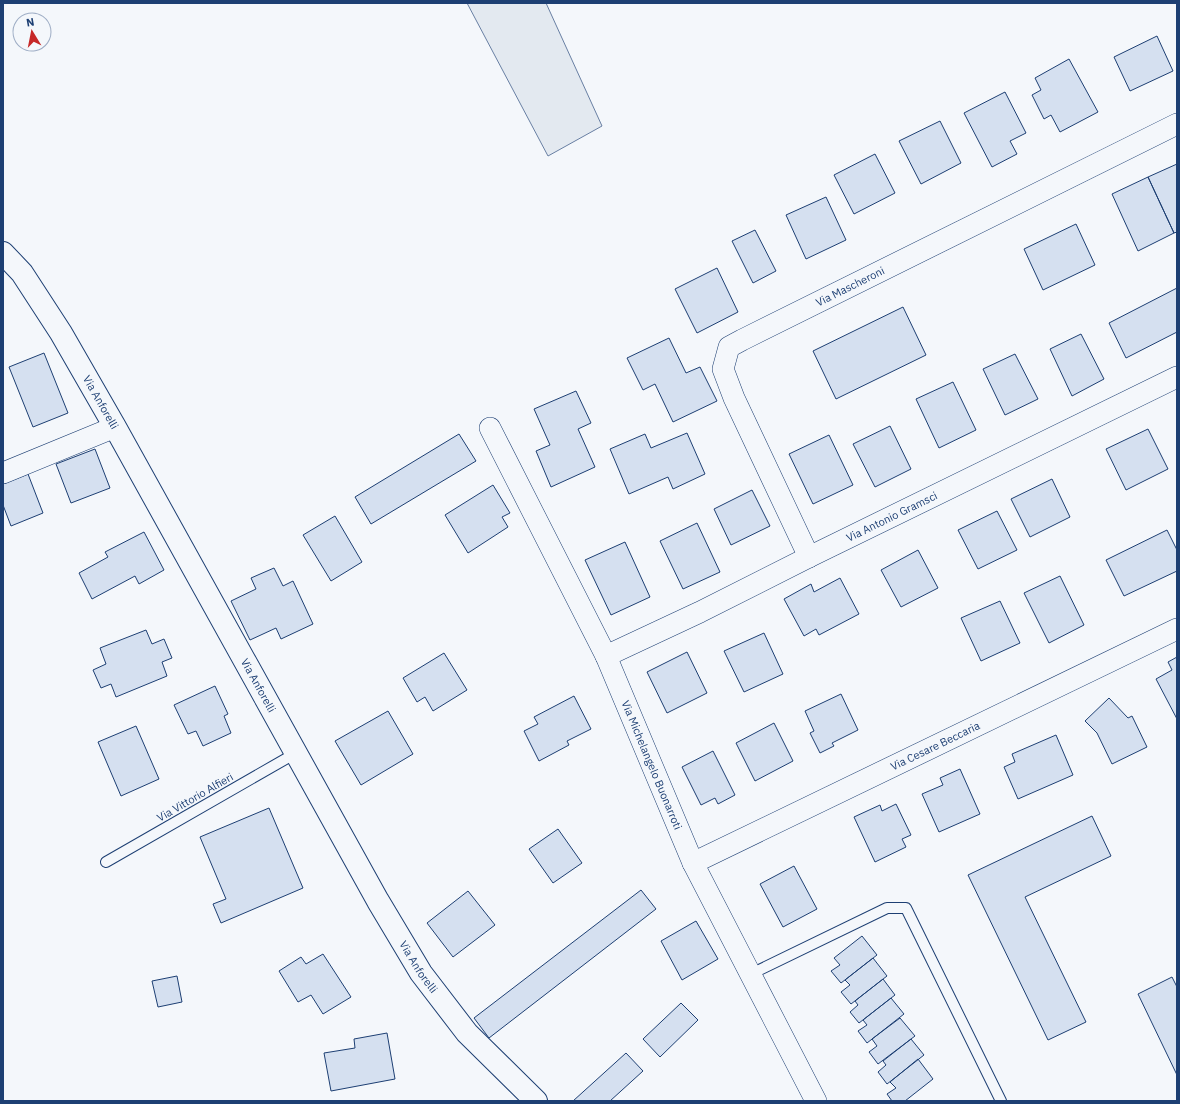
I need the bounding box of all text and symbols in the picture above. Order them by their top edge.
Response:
north arrow [12,12,52,52]
text: N [25,15,35,30]
street label: Via Mascheroni [813,263,887,309]
street label: Via Anforelli [80,373,122,432]
street label: Via Antonio Gramsci [844,488,940,545]
street label: Via Anforelli [238,656,279,715]
street label: Via Michelangelo Buonarroti [618,698,685,832]
street label: Via Cesare Beccaria [888,718,982,773]
street label: Via Vittorio Alfieri [154,769,236,825]
street label: Via Anforelli [396,938,441,996]

